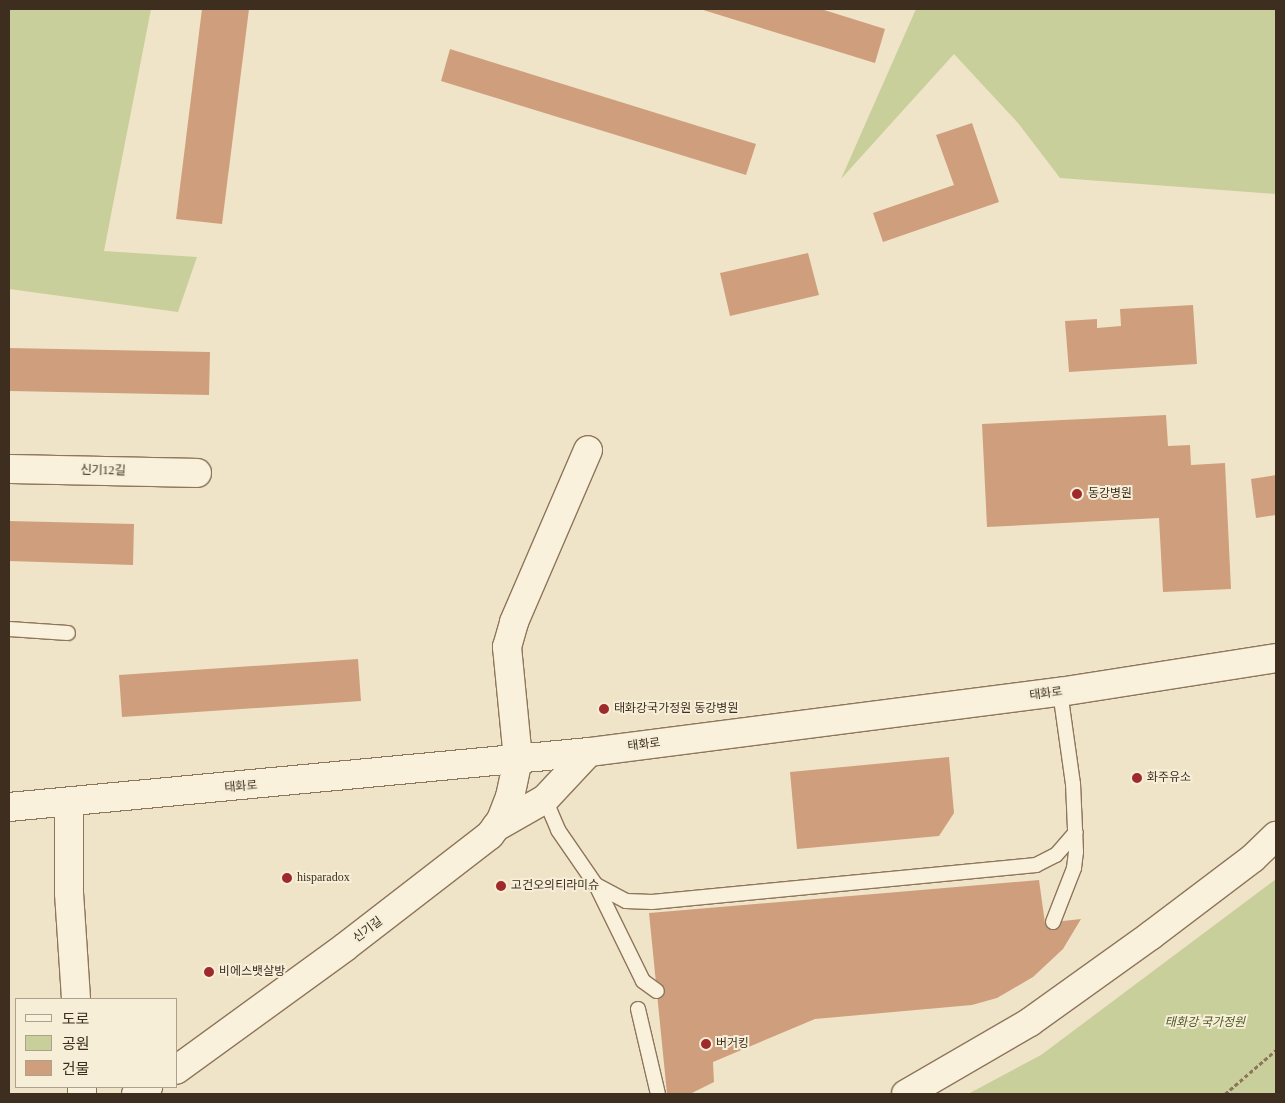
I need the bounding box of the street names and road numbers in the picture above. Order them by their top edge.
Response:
street label: 신기12길 [80,463,126,479]
street label: 태화로 [1029,685,1063,703]
street label: 태화로 [627,736,661,754]
street label: 태화로 [224,778,258,796]
street label: 신기길 [350,914,386,946]

